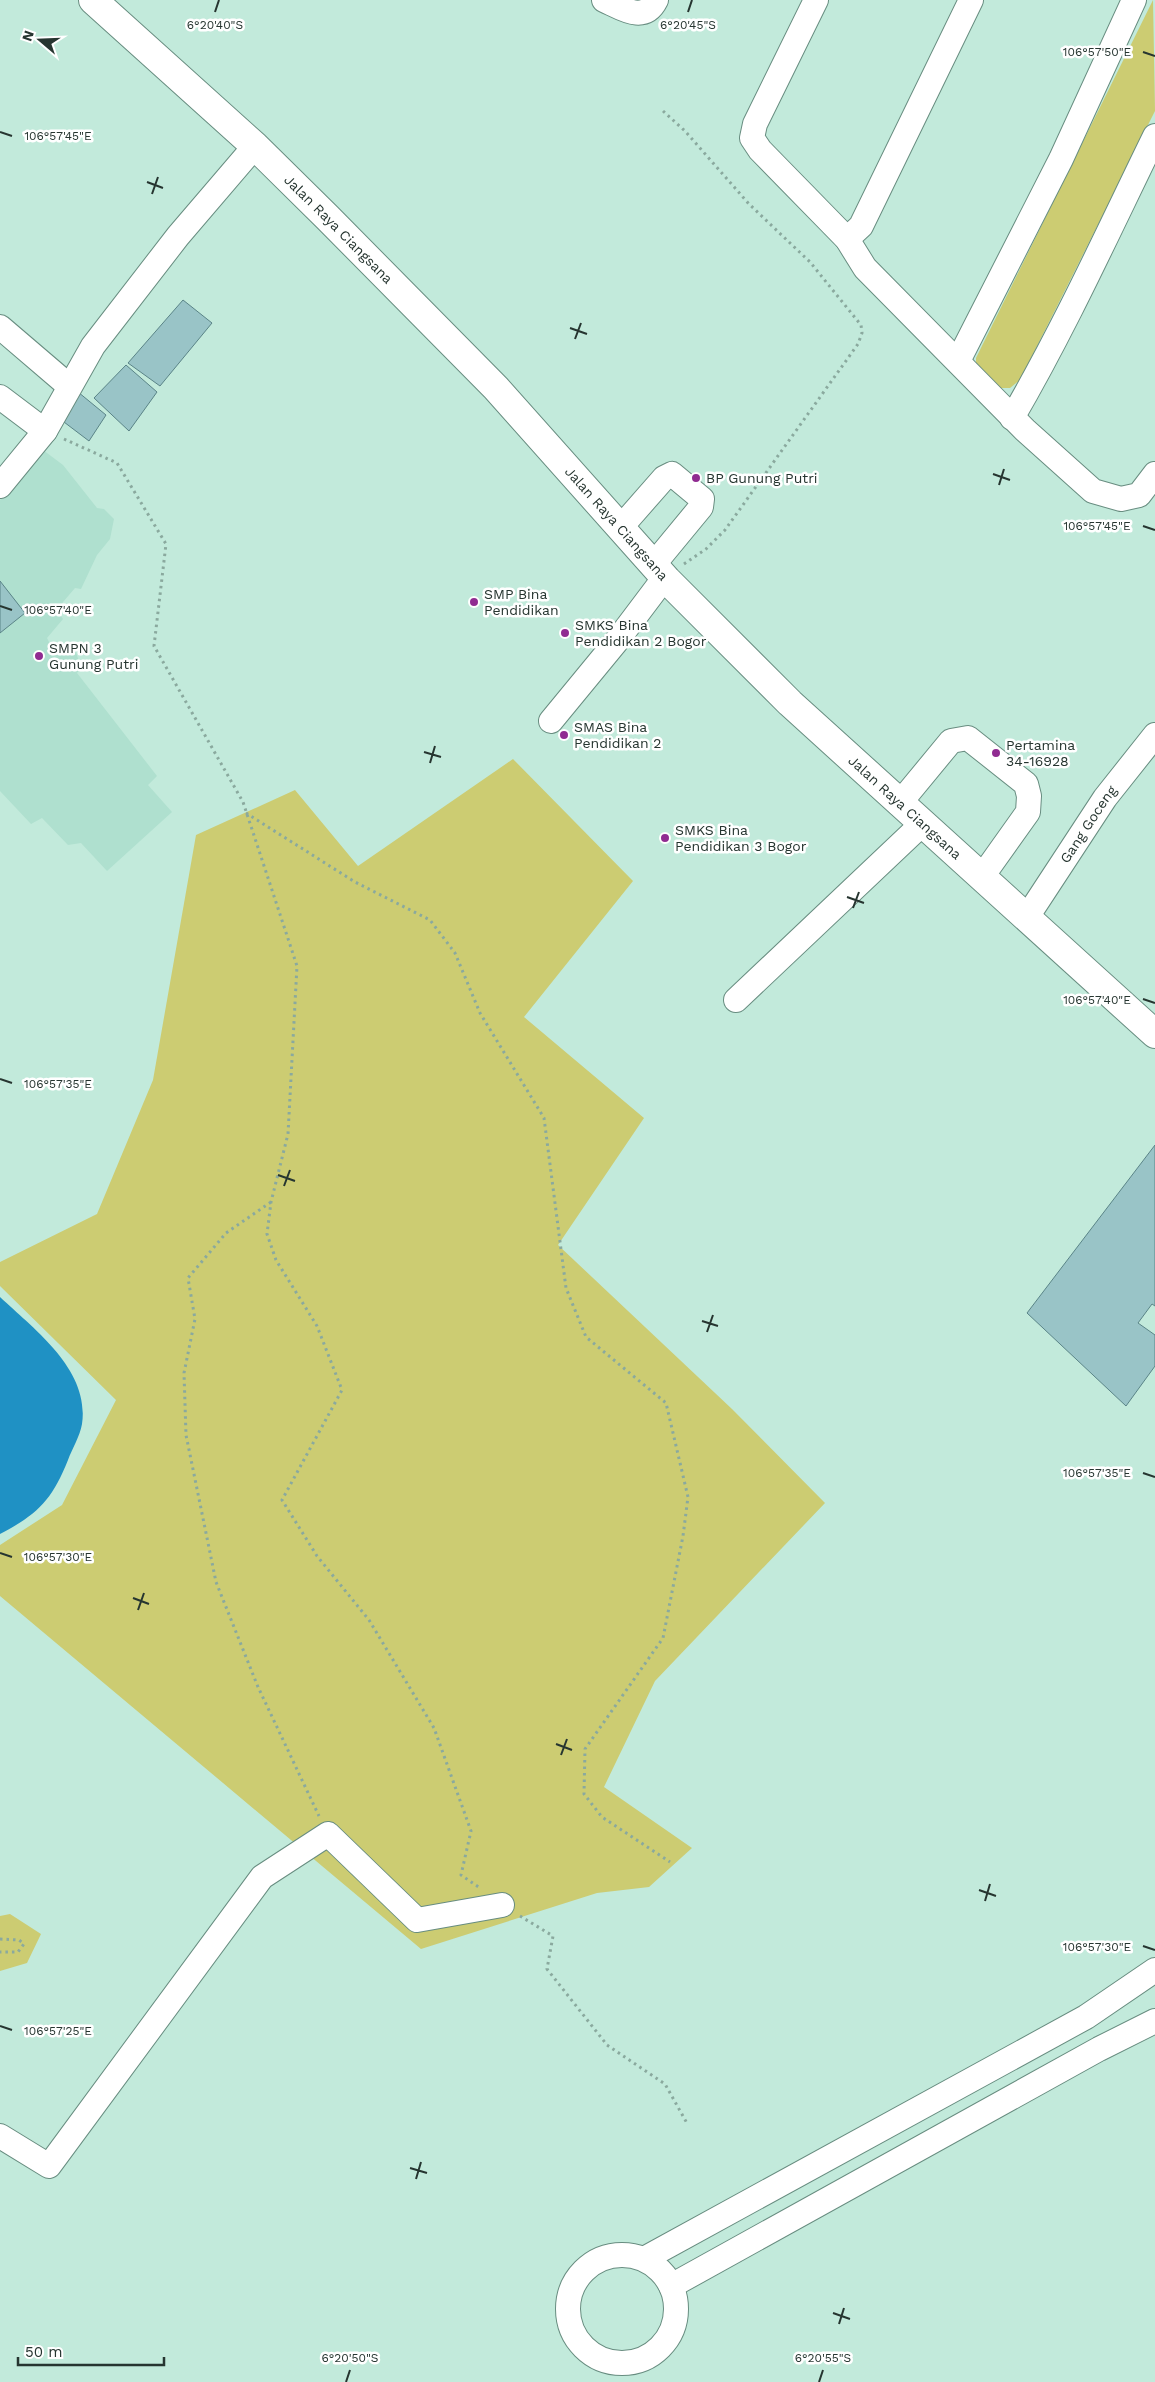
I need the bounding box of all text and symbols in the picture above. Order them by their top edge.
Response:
north arrow [15,15,65,65]
text: 6°20'40"S [187,18,243,32]
text: 6°20'45"S [660,18,716,32]
text: N [18,28,37,43]
text: 106°57'50"E [1063,45,1132,59]
text: 106°57'45"E [24,129,92,143]
street label: Jalan Raya Ciangsana [281,172,396,287]
street label: Jalan Raya Ciangsana [562,463,672,584]
place label: BP Gunung Putri [706,470,818,486]
marker: BP Gunung Putri [690,472,702,484]
text: 106°57'45"E [1063,519,1131,533]
place label: SMP Bina Pendidikan [484,586,559,618]
marker: SMP Bina Pendidikan [468,596,480,608]
text: 106°57'40"E [24,603,92,617]
place label: SMKS Bina Pendidikan 2 Bogor [575,617,707,649]
marker: SMKS Bina Pendidikan 2 Bogor [559,627,571,639]
place label: SMPN 3 Gunung Putri [49,640,138,672]
marker: SMPN 3 Gunung Putri [33,650,45,662]
place label: SMAS Bina Pendidikan 2 [574,719,662,751]
marker: SMAS Bina Pendidikan 2 [558,729,570,741]
place label: Pertamina 34-16928 [1006,737,1075,769]
marker: Pertamina 34-16928 [990,747,1002,759]
street label: Jalan Raya Ciangsana [845,752,965,863]
street label: Gang Goceng [1057,782,1120,866]
place label: SMKS Bina Pendidikan 3 Bogor [675,822,807,854]
marker: SMKS Bina Pendidikan 3 Bogor [659,832,671,844]
text: 106°57'40"E [1063,993,1131,1007]
text: 106°57'35"E [24,1077,92,1091]
text: 106°57'35"E [1063,1466,1131,1480]
text: 106°57'30"E [24,1550,93,1564]
text: 106°57'30"E [1063,1940,1132,1954]
text: 106°57'25"E [24,2024,92,2038]
scale bar [18,2334,164,2366]
text: 50 m [25,2343,62,2361]
text: 6°20'50"S [321,2351,379,2365]
text: 6°20'55"S [795,2351,851,2365]

